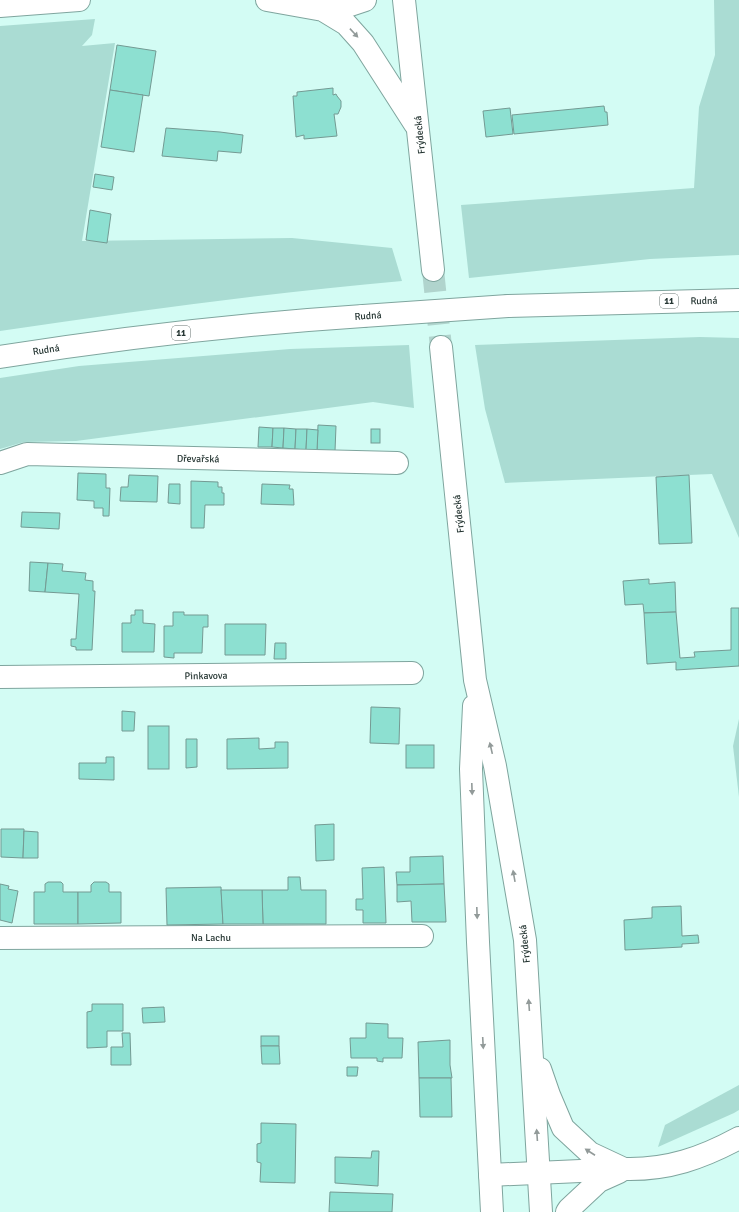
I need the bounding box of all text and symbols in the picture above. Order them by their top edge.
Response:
one-way arrow [349,28,359,38]
street label: Frýdecká [412,115,428,155]
road number: 11 [660,294,678,308]
street label: Rudná [690,295,718,307]
street label: Rudná [354,309,382,323]
road number: 11 [172,326,190,340]
street label: Rudná [32,342,60,358]
street label: Dřevařská [177,453,219,465]
street label: Frýdecká [451,494,467,534]
street label: Pinkavova [184,670,228,682]
one-way arrow [488,742,494,754]
one-way arrow [469,783,475,796]
one-way arrow [511,870,517,882]
one-way arrow [474,907,480,920]
street label: Frýdecká [517,924,533,964]
street label: Na Lachu [191,932,231,944]
one-way arrow [525,999,532,1011]
one-way arrow [480,1037,487,1049]
one-way arrow [533,1129,540,1141]
one-way arrow [585,1148,596,1156]

